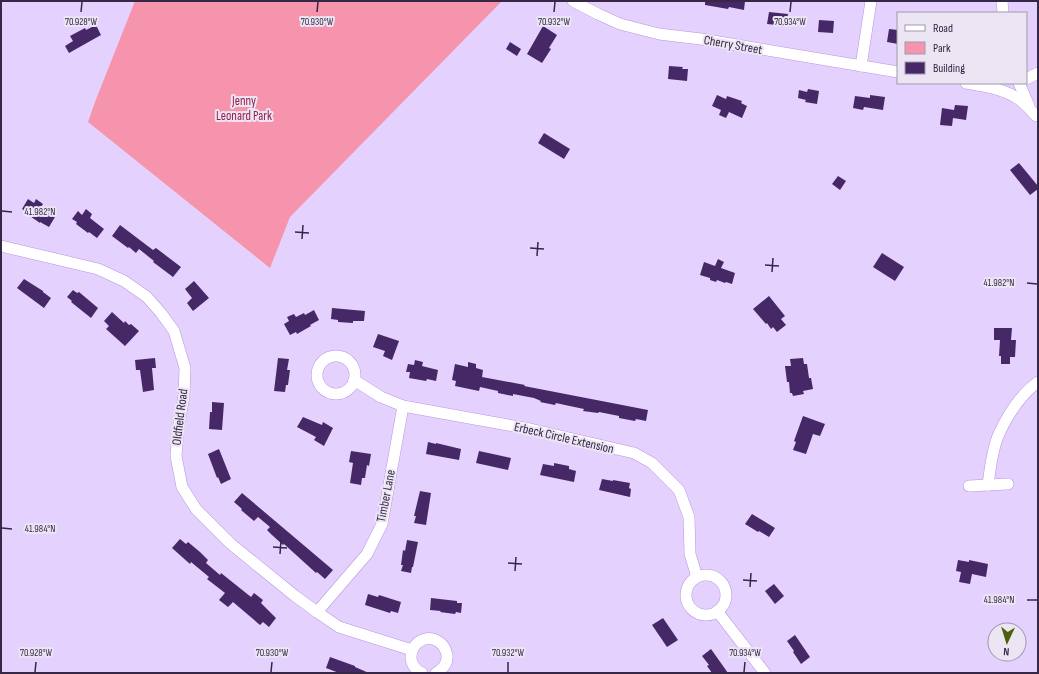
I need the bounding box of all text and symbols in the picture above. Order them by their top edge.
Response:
legend [897,12,1027,84]
text: 70.928°W [65,16,98,28]
text: 70.930°W [301,16,334,28]
text: 70.932°W [538,16,570,28]
text: 70.934°W [774,16,806,28]
text: Road [933,21,953,36]
street label: Cherry Street [702,32,764,58]
text: Park [933,41,951,56]
text: Building [933,61,965,76]
park label: Jenny Leonard Park [216,93,272,124]
text: 41.982°N [25,206,55,218]
text: 41.982°N [984,277,1014,289]
street label: Oldfield Road [169,388,191,446]
street label: Erbeck Circle Extension [513,419,615,457]
street label: Timber Lane [373,468,399,524]
text: 41.984°N [25,523,55,535]
text: 41.984°N [984,594,1014,606]
north arrow [987,622,1027,662]
text: N [1003,645,1010,658]
text: 70.928°W [20,647,53,659]
text: 70.930°W [256,647,289,659]
text: 70.932°W [492,647,524,659]
text: 70.934°W [729,647,761,659]

